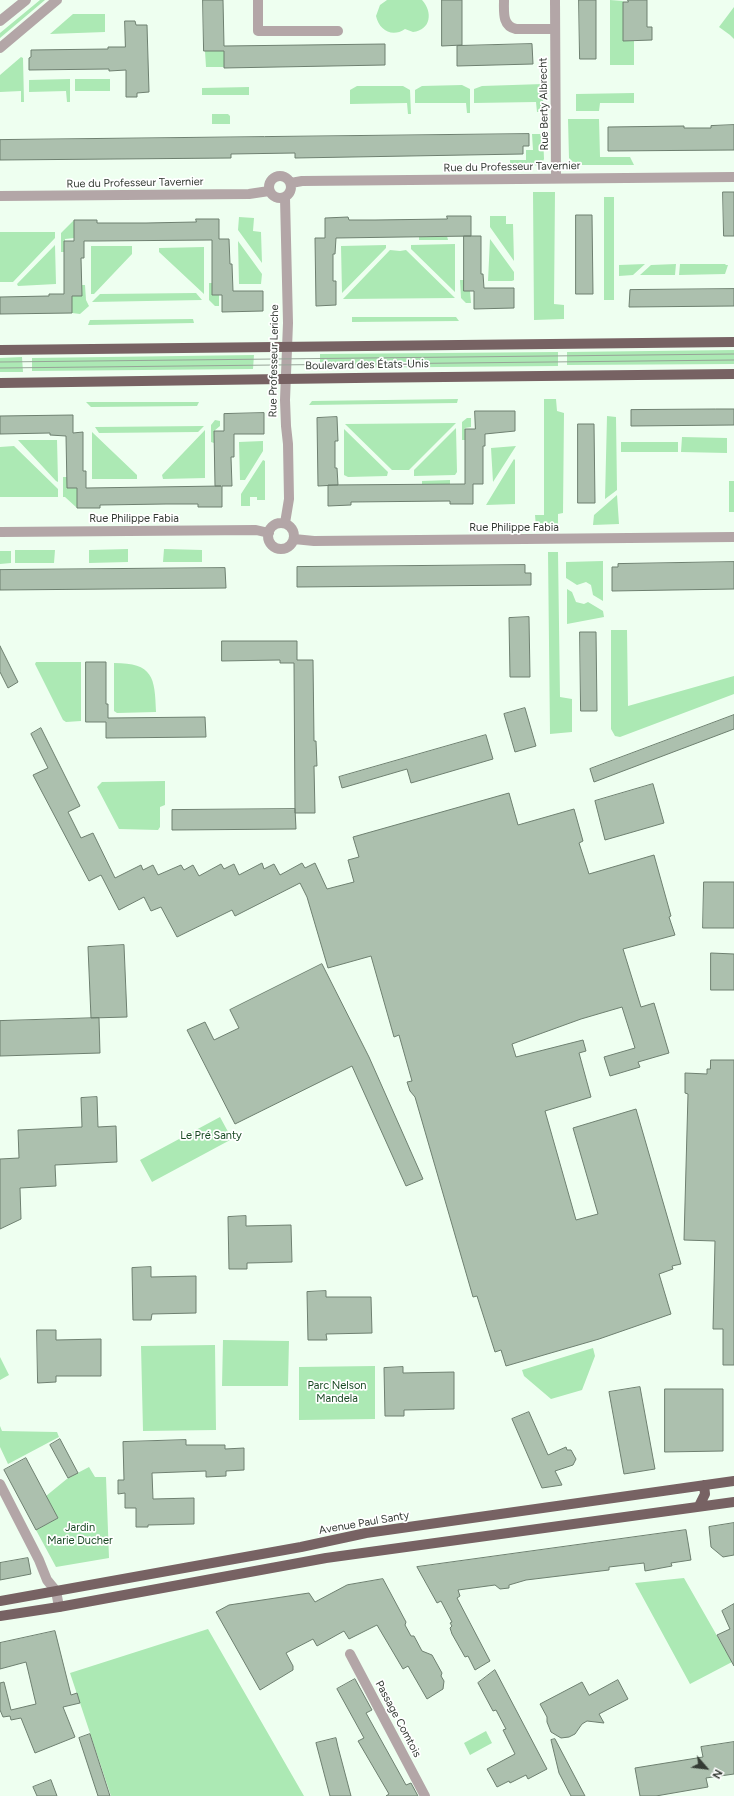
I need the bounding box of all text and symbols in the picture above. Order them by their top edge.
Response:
street label: Rue Berty Albrecht [537,57,551,151]
street label: Rue du Professeur Tavernier [443,159,581,175]
street label: Rue du Professeur Tavernier [66,175,204,191]
street label: Rue Professeur Leriche [266,304,282,418]
street label: Boulevard des États-Unis [305,357,429,373]
street label: Rue Philippe Fabia [89,512,179,526]
street label: Rue Philippe Fabia [469,521,559,535]
park label: Le Pré Santy [180,1129,242,1143]
park label: Parc Nelson Mandela [308,1379,366,1405]
street label: Avenue Paul Santy [318,1509,410,1537]
park label: Jardin Marie Ducher [47,1521,113,1547]
street label: Passage Comtois [372,1678,424,1760]
north arrow [686,1748,726,1788]
text: N [709,1767,725,1781]

